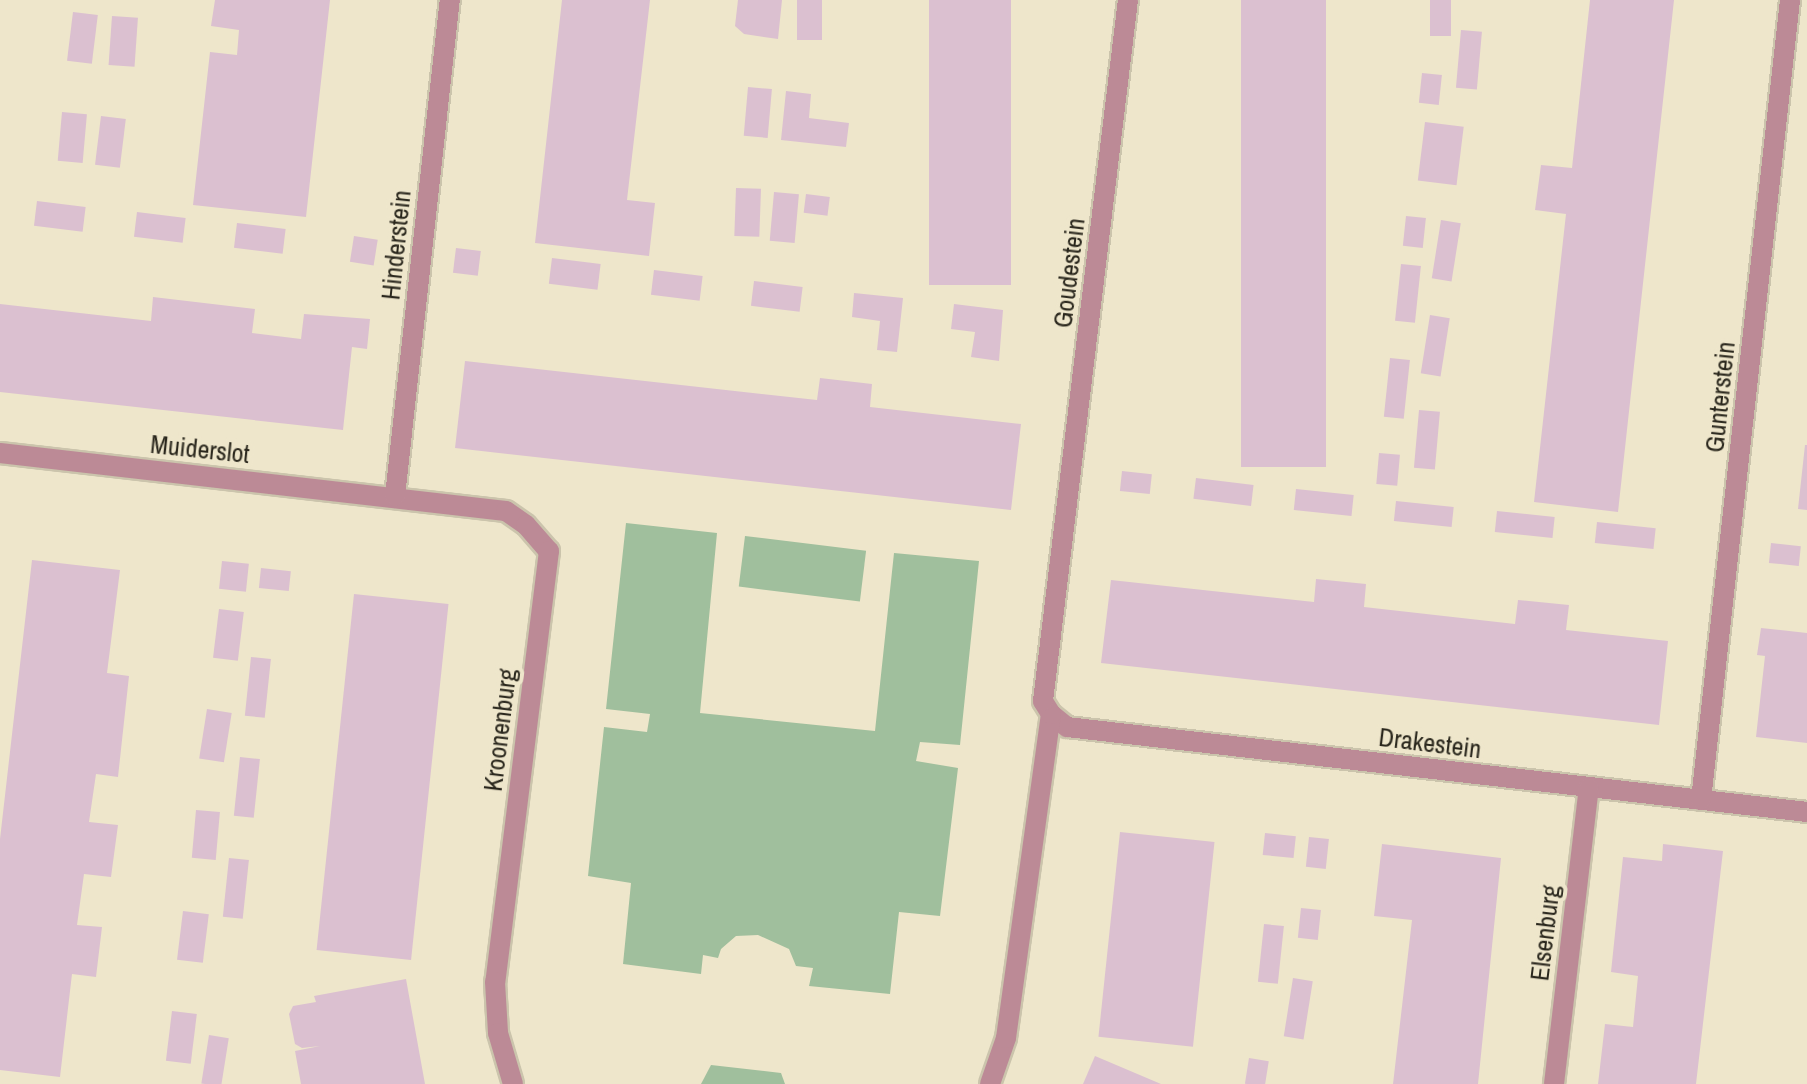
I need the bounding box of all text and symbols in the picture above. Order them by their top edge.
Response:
street label: Hinderstein [375,189,417,301]
street label: Goudestein [1047,216,1091,330]
street label: Gunterstein [1699,340,1741,454]
street label: Muiderslot [149,428,251,470]
street label: Kroonenburg [477,667,523,793]
street label: Drakestein [1377,721,1483,765]
street label: Elsenburg [1524,883,1566,983]

